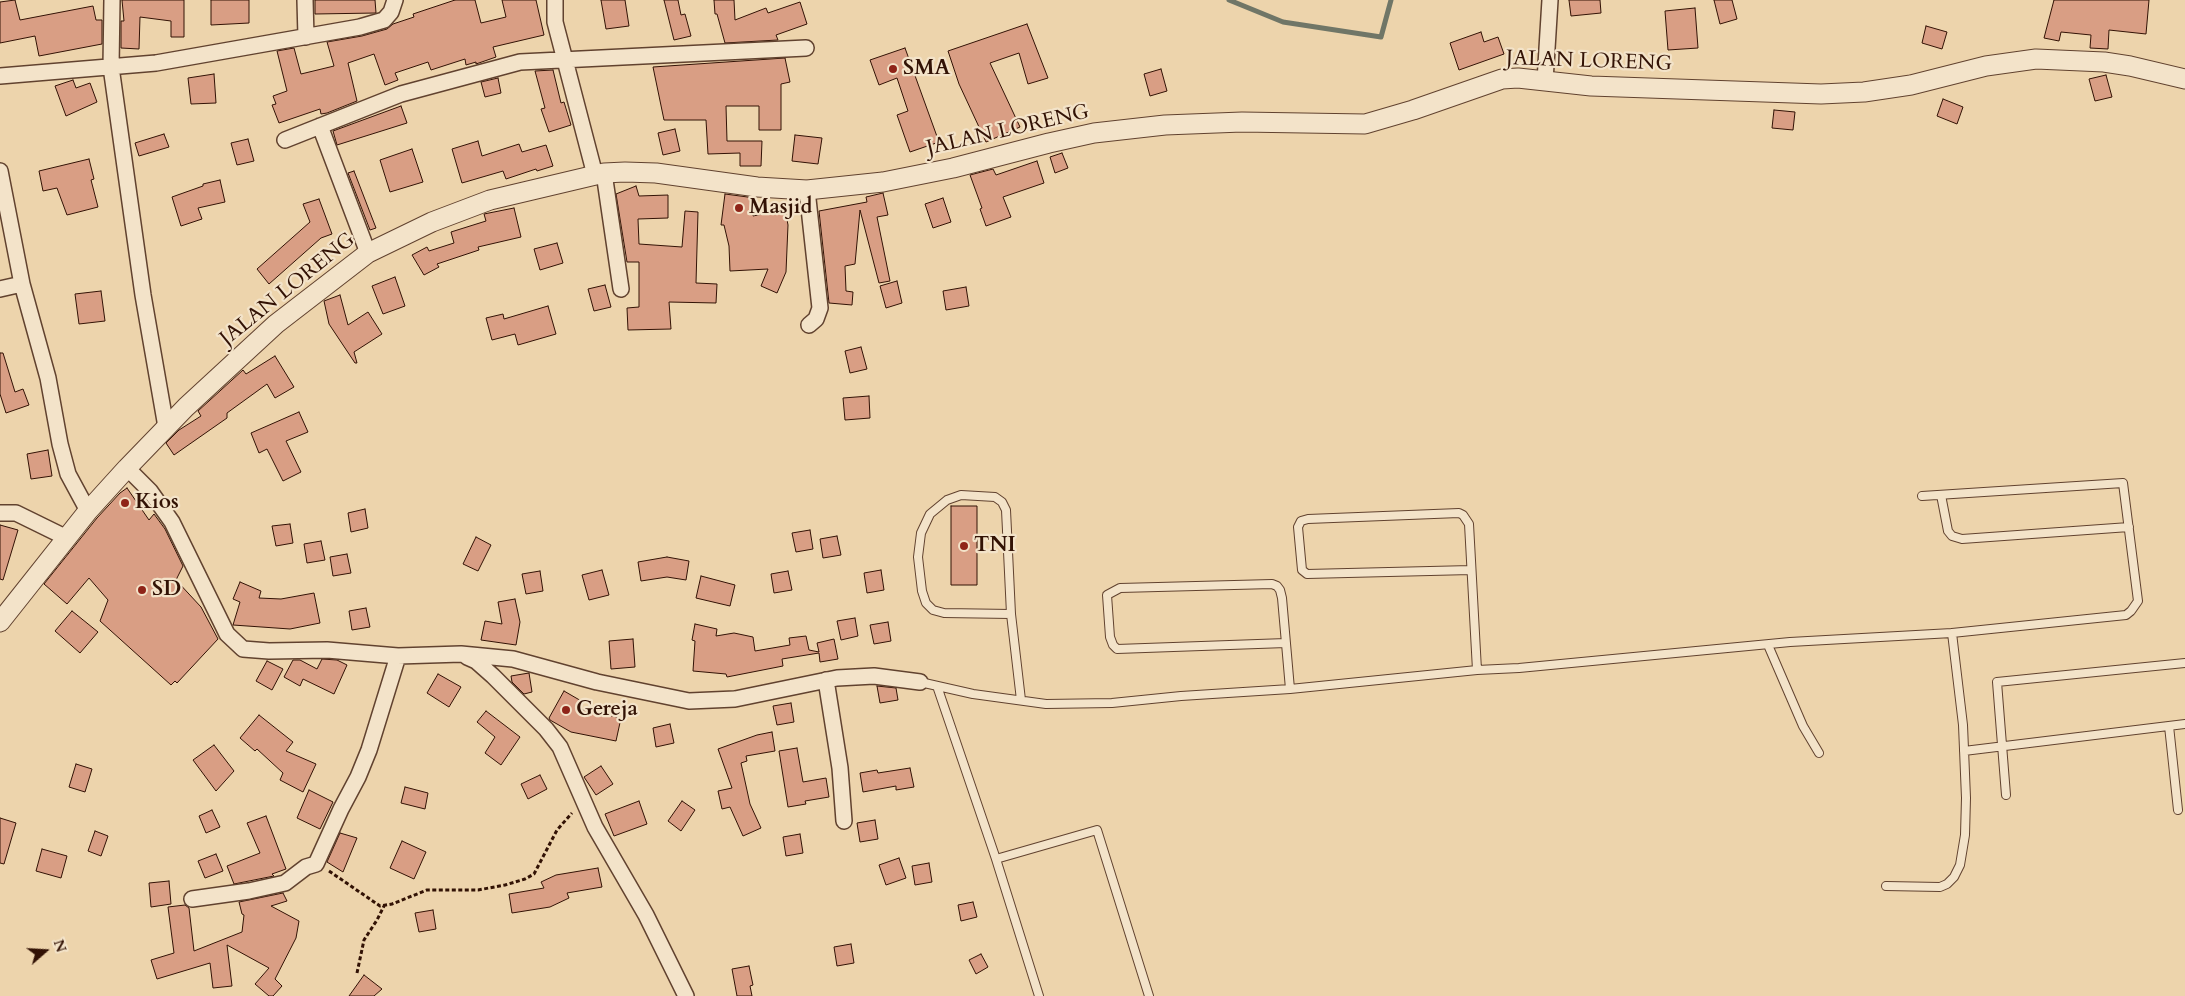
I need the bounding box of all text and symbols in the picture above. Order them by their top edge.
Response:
street label: JALAN LORENG [1506,47,1672,77]
place label: SMA [903,56,950,82]
marker: SMA [887,63,899,75]
street label: JALAN LORENG [924,100,1092,162]
place label: Masjid [749,195,812,221]
marker: Masjid [733,202,745,214]
street label: JALAN LORENG [216,228,360,352]
place label: Kios [135,490,179,516]
marker: Kios [119,497,131,509]
place label: TNI [974,533,1016,559]
marker: TNI [958,540,970,552]
place label: SD [152,577,181,603]
marker: SD [136,584,148,596]
place label: Gereja [576,697,638,723]
marker: Gereja [560,704,572,716]
north arrow [20,926,70,976]
text: N [49,937,71,955]

